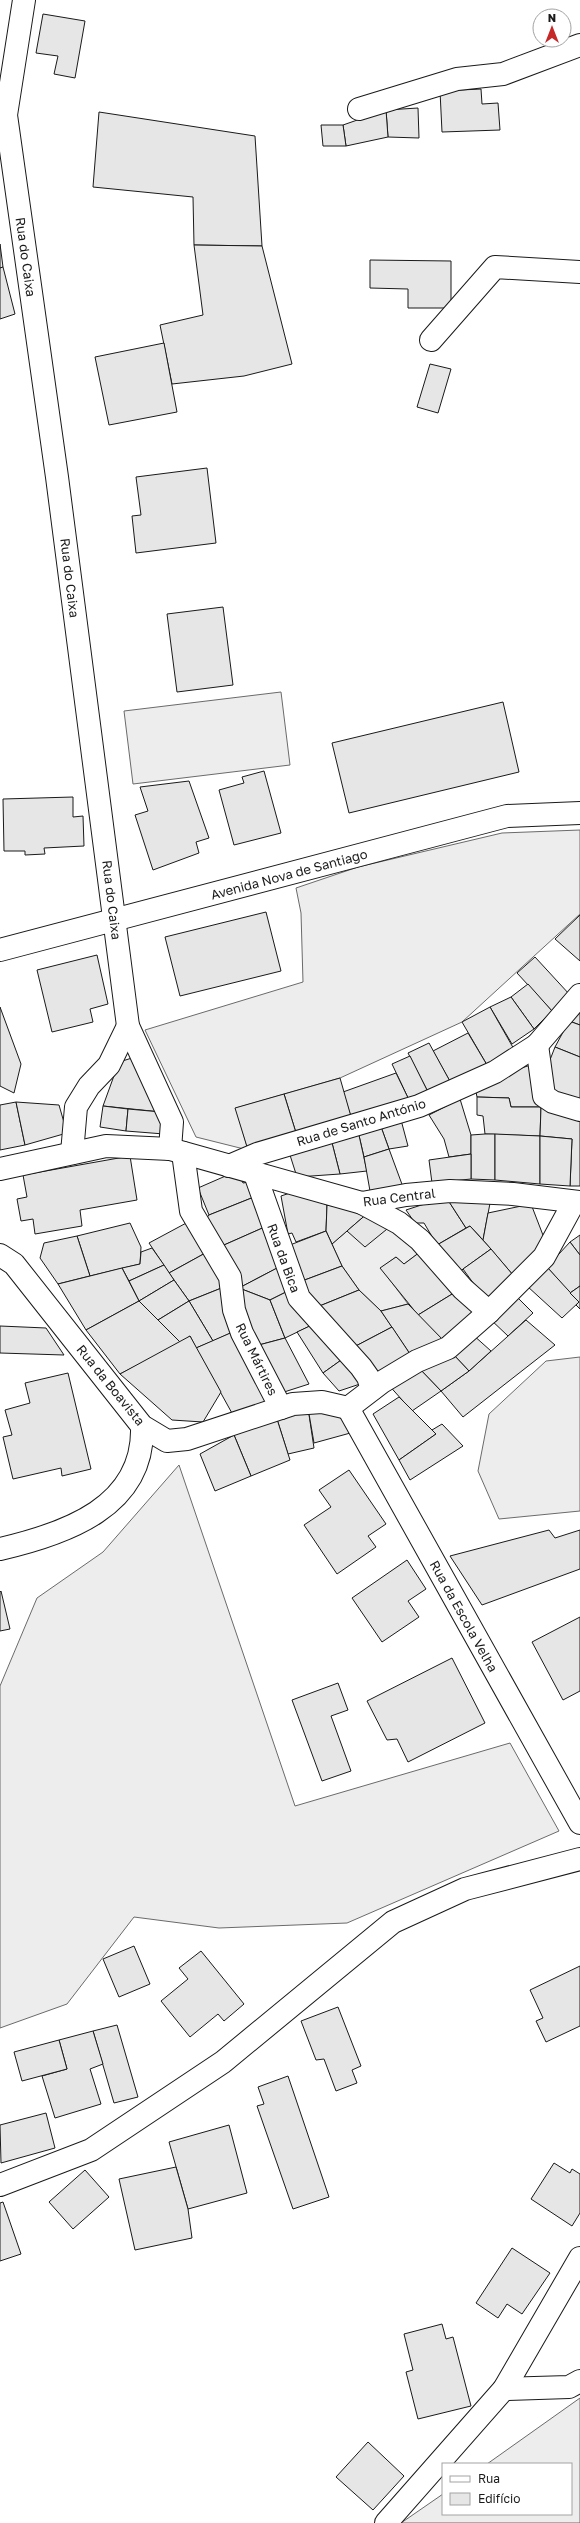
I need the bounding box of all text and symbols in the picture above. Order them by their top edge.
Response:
north arrow [532,8,572,48]
text: N [548,11,556,24]
street label: Rua do Caixa [13,216,39,298]
street label: Rua do Caixa [57,537,83,619]
street label: Avenida Nova de Santiago [209,845,369,903]
street label: Rua do Caixa [99,859,125,941]
street label: Rua de Santo António [294,1095,428,1149]
street label: Rua Central [362,1185,436,1209]
street label: Rua da Bica [264,1221,304,1295]
street label: Rua Mártires [233,1320,282,1398]
street label: Rua da Boavista [73,1341,149,1429]
street label: Rua da Escola Velha [427,1557,501,1675]
legend [442,2463,572,2515]
text: Rua [478,2471,500,2486]
text: Edifício [478,2491,520,2506]

